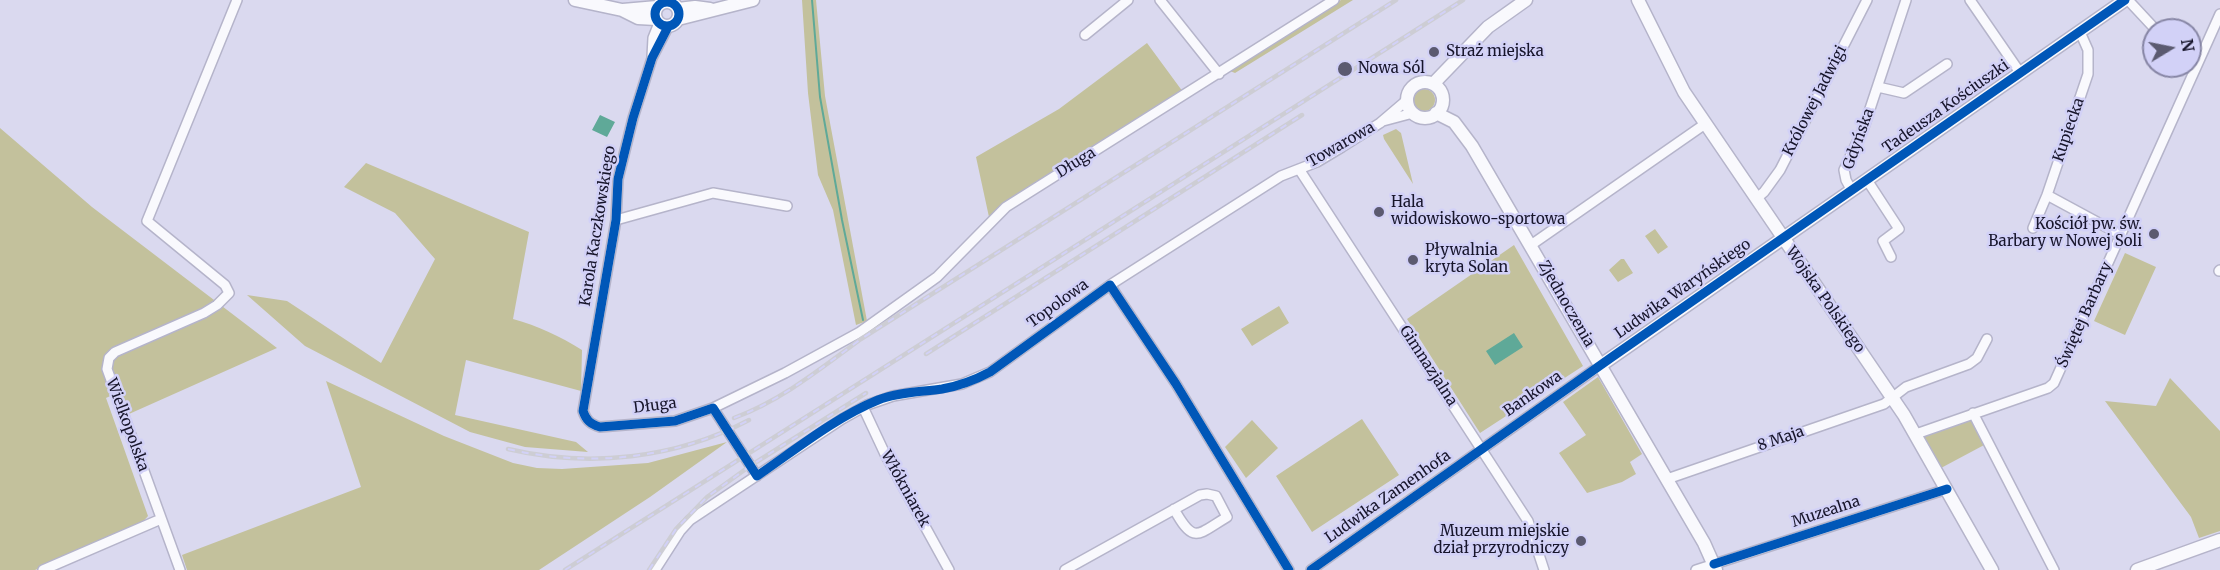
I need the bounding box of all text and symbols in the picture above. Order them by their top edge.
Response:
north arrow [2142,18,2202,78]
text: N [2177,37,2199,53]
place label: Straż miejska [1446,43,1544,61]
street label: Królowej Jadwigi [1779,43,1851,159]
marker: Straż miejska [1427,45,1441,59]
street label: Tadeusza Kościuszki [1879,57,2013,157]
marker: Nowa Sól [1336,60,1354,78]
place label: Nowa Sól [1358,60,1425,78]
street label: Kupiecka [2050,96,2088,164]
street label: Gdyńska [1840,106,1878,172]
street label: Towarowa [1304,118,1378,172]
street label: Karola Kaczkowskiego [576,144,620,308]
street label: Długa [1053,144,1099,182]
place label: Hala widowiskowo-sportowa [1391,194,1565,229]
marker: Hala widowiskowo-sportowa [1372,205,1386,219]
place label: Kościół pw. św. Barbary w Nowej Soli [1988,216,2142,251]
marker: Kościół pw. św. Barbary w Nowej Soli [2147,227,2161,241]
street label: Ludwika Waryńskiego [1612,235,1754,343]
place label: Pływalnia kryta Solan [1425,242,1508,277]
street label: Wojska Polskiego [1782,243,1868,357]
marker: Pływalnia kryta Solan [1406,253,1420,267]
street label: Zjednoczenia [1534,258,1598,350]
street label: Świętej Barbary [2054,259,2116,371]
street label: Topolowa [1024,276,1092,332]
street label: Gimnazjalna [1395,322,1461,410]
street label: Bankowa [1500,367,1566,421]
street label: Wielkopolska [102,376,152,474]
street label: Długa [632,394,678,418]
street label: 8 Maja [1755,423,1807,455]
street label: Ludwika Zamenhofa [1322,447,1454,547]
street label: Włókniarek [877,448,933,530]
street label: Muzealna [1790,493,1862,531]
place label: Muzeum miejskie dział przyrodniczy [1434,523,1569,558]
marker: Muzeum miejskie dział przyrodniczy [1574,534,1588,548]

